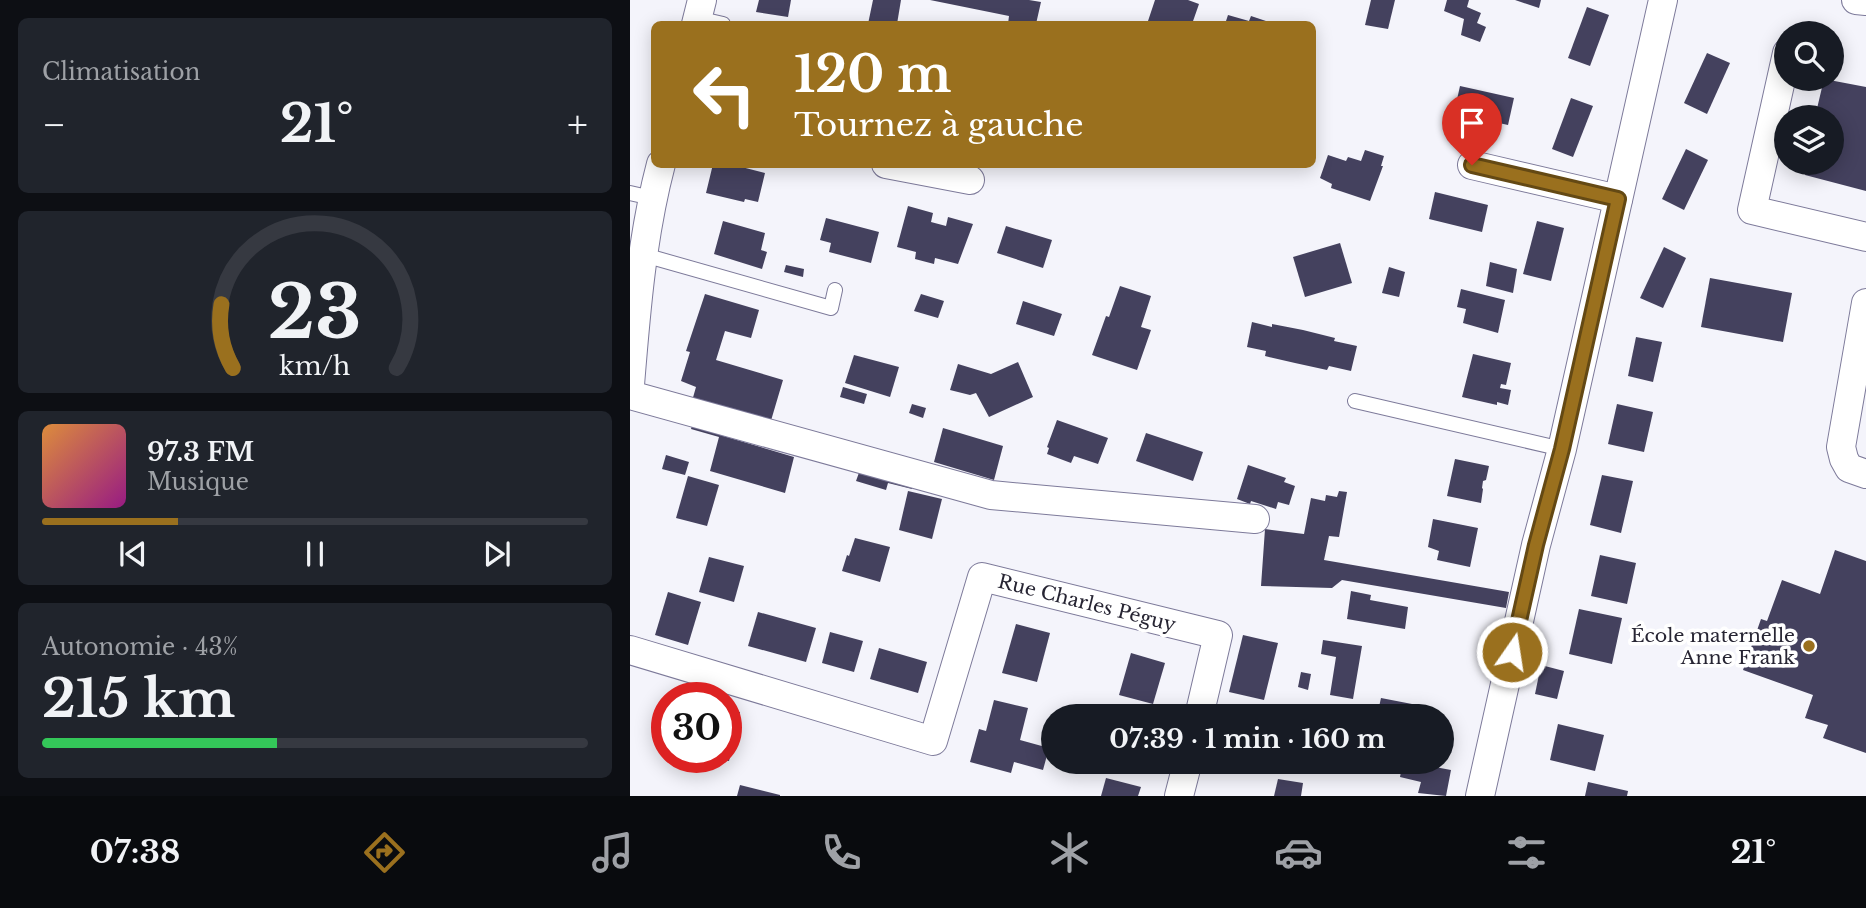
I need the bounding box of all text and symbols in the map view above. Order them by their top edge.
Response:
map controls [1774,21,1844,175]
button: search [1774,21,1844,91]
text: 120 m [794,44,952,105]
icon: left [679,49,770,140]
text: Climatisation [42,58,200,86]
text: 21° [280,92,354,156]
pin [1442,93,1502,165]
text: − [42,101,66,148]
text: + [567,101,588,148]
icon: arrive [1453,104,1491,142]
text: Tournez à gauche [794,105,1084,145]
button: layers [1774,105,1844,175]
text: 23 [268,267,362,358]
text: km/h [280,350,350,381]
text: 97.3 FM [147,436,254,468]
text: Musique [147,468,249,496]
icon: previous [114,535,152,573]
icon: pause [296,535,334,573]
icon: next [478,535,516,573]
street label: Rue Charles Péguy [996,570,1178,636]
position arrow [1475,615,1549,689]
place label: École maternelle Anne Frank [1631,624,1795,669]
text: Autonomie · 43% [42,633,238,661]
marker: École maternelle Anne Frank [1801,638,1817,654]
text: 215 km [42,667,235,731]
speed limit sign: 30 [651,682,742,773]
text: 07:39 · 1 min · 160 m [1109,723,1386,755]
icon: directions [360,828,409,877]
icon: music [588,828,637,877]
icon: phone [817,828,866,877]
icon: climate [1045,828,1094,877]
icon: car [1274,828,1323,877]
icon: filters [1502,828,1551,877]
text: 07:38 [90,832,180,872]
text: 21° [1731,832,1776,872]

